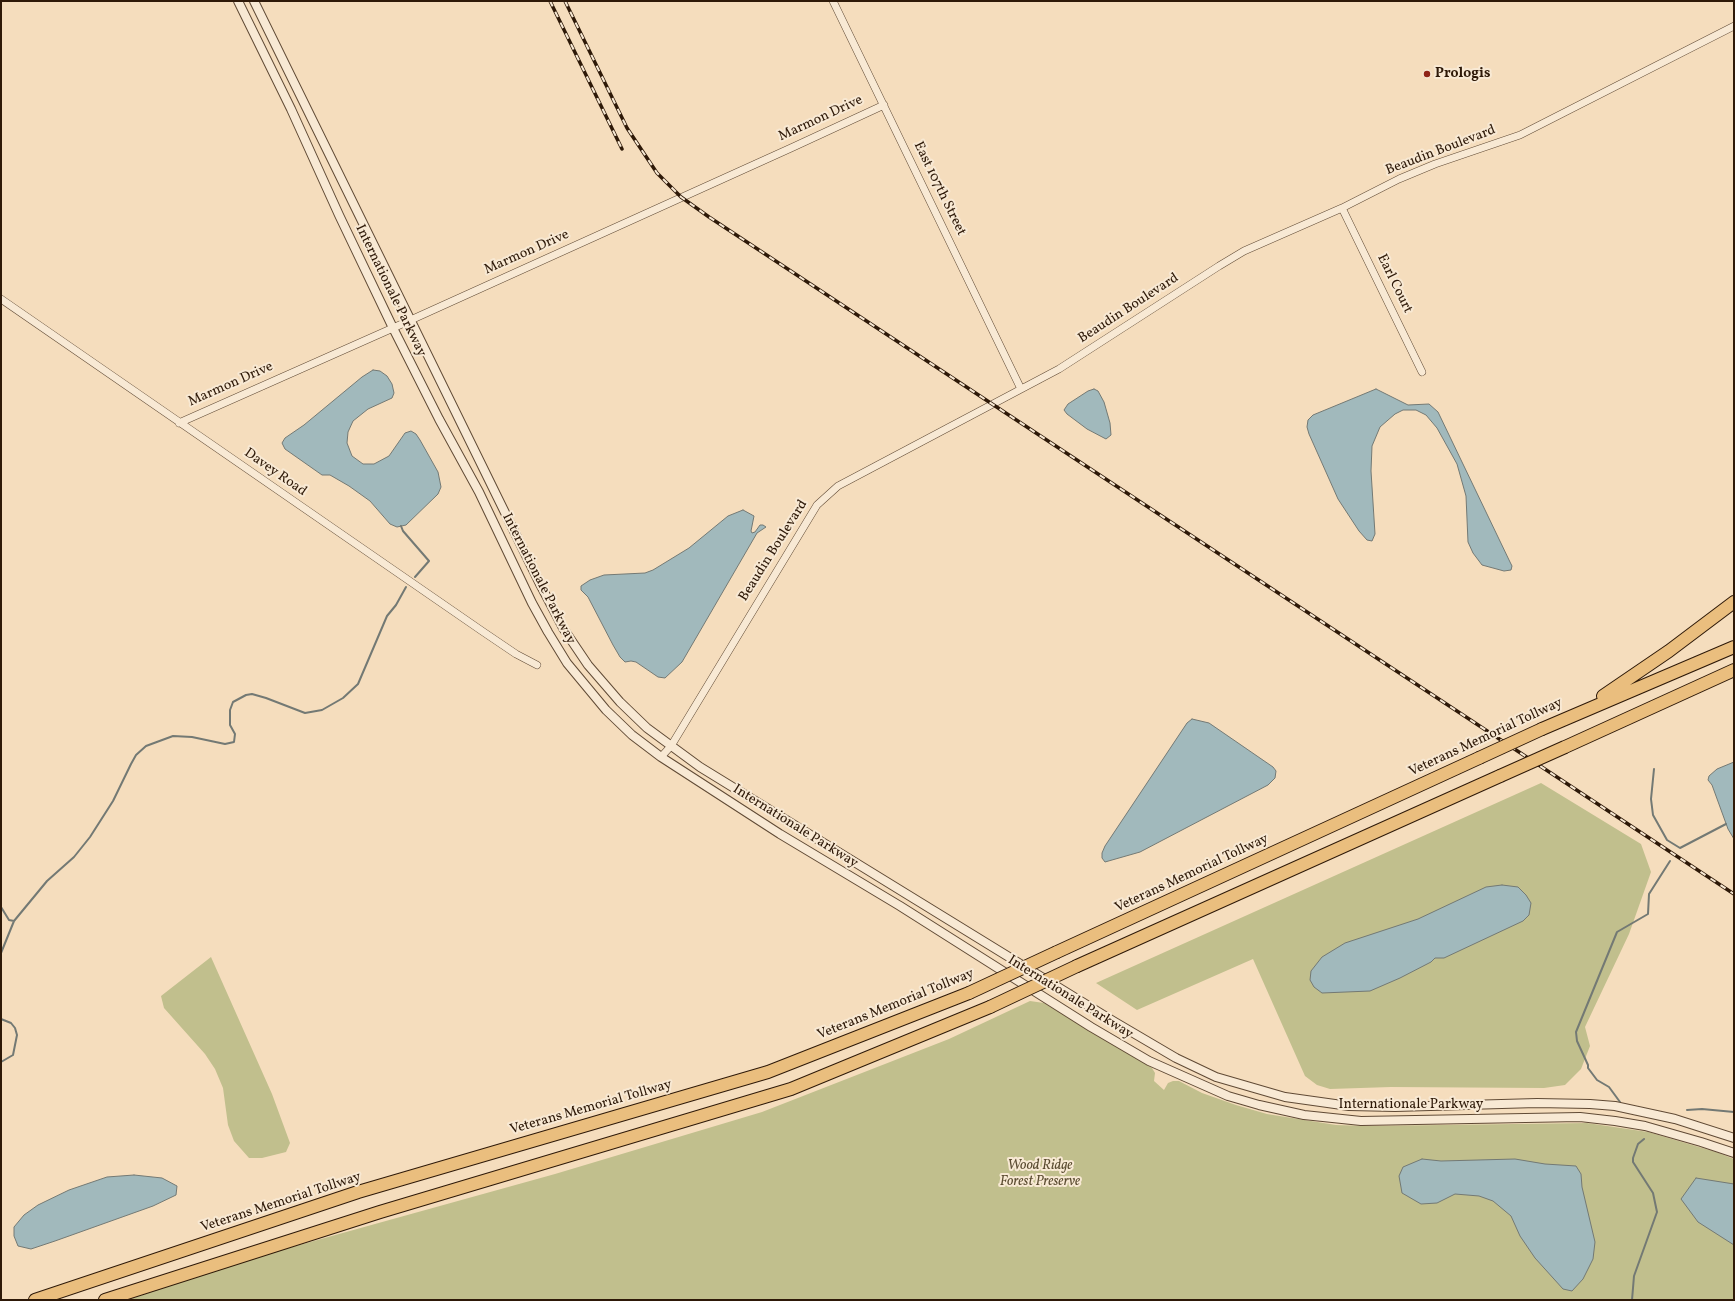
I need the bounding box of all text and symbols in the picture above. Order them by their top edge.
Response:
place label: Prologis [1435,66,1490,82]
marker: Prologis [1422,69,1432,79]
street label: Marmon Drive [776,92,866,146]
street label: Beaudin Boulevard [1384,122,1498,180]
street label: East 107th Street [909,139,969,239]
street label: Internationale Parkway [351,222,429,360]
street label: Marmon Drive [482,227,572,279]
street label: Earl Court [1373,252,1415,316]
street label: Beaudin Boulevard [1076,270,1182,348]
street label: Marmon Drive [186,359,276,411]
street label: Davey Road [240,445,310,501]
street label: Beaudin Boulevard [736,497,812,605]
street label: Internationale Parkway [498,511,578,647]
street label: Veterans Memorial Tollway [1407,695,1565,781]
street label: Internationale Parkway [729,782,861,872]
street label: Veterans Memorial Tollway [1113,831,1271,917]
street label: Internationale Parkway [1004,953,1136,1043]
street label: Veterans Memorial Tollway [815,966,977,1044]
street label: Veterans Memorial Tollway [508,1077,674,1139]
street label: Internationale Parkway [1339,1097,1483,1113]
park label: Wood Ridge Forest Preserve [1000,1158,1080,1190]
street label: Veterans Memorial Tollway [199,1169,363,1237]

